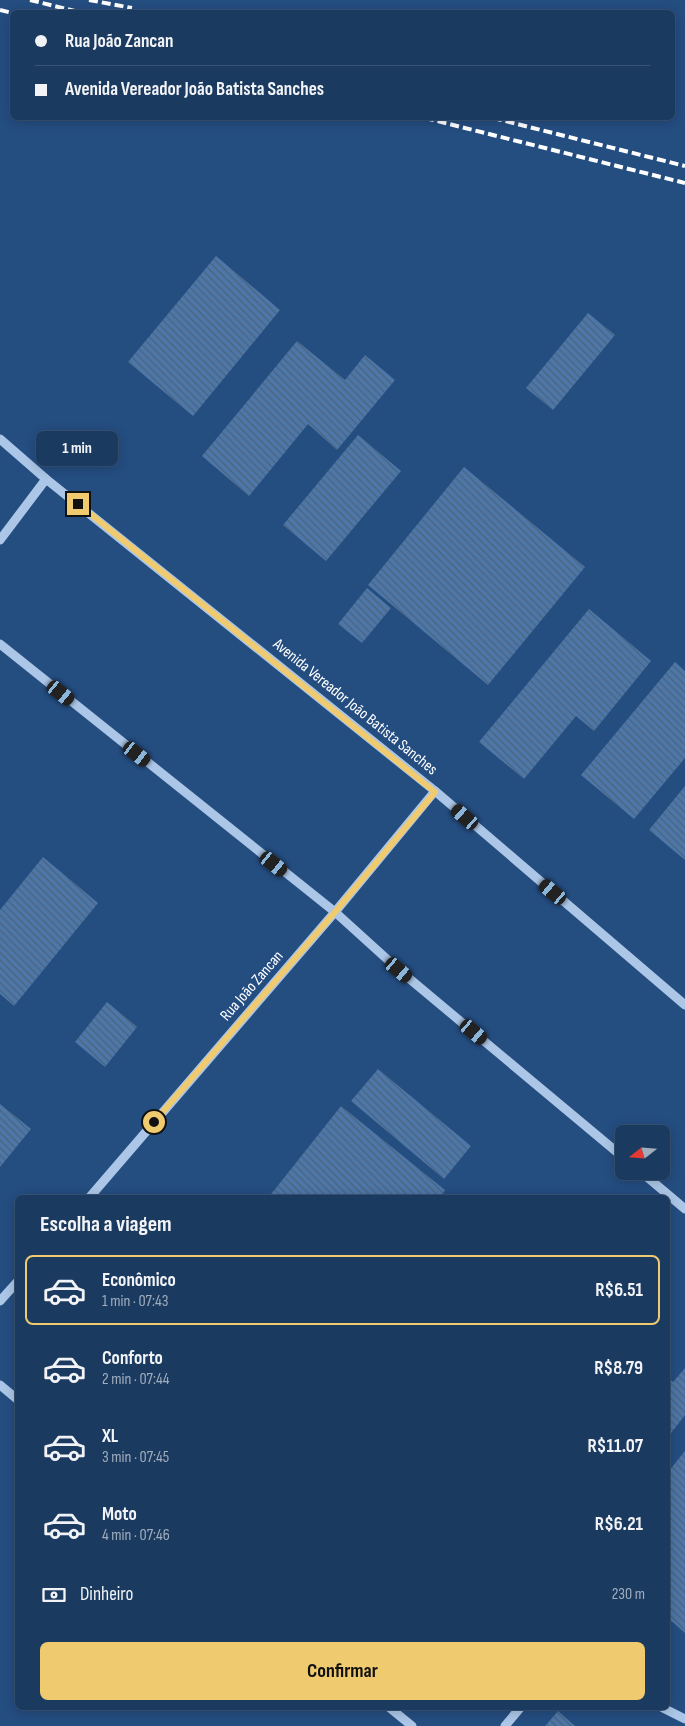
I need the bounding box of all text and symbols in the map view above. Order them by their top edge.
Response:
text: Rua João Zancan [65,30,173,53]
text: Avenida Vereador João Batista Sanches [65,78,324,101]
callout: 1 min [37,432,119,466]
text: 1 min [62,439,92,458]
route end [67,493,89,515]
street label: Avenida Vereador João Batista Sanches [268,634,441,779]
car [44,678,77,708]
car [120,739,153,769]
car [448,801,481,833]
car [257,849,290,879]
car [536,877,569,907]
street label: Rua João Zancan [216,947,288,1025]
car [382,955,415,985]
car [457,1017,490,1047]
route start [143,1111,165,1133]
north arrow [615,1125,670,1180]
map controls [615,1125,670,1180]
text: Escolha a viagem [40,1211,172,1238]
icon: car [42,1268,87,1313]
text: Econômico [102,1269,176,1292]
text: R$6.51 [595,1279,643,1302]
text: 1 min · 07:43 [102,1292,168,1311]
icon: car [42,1346,87,1391]
text: Conforto [102,1347,163,1370]
text: R$8.79 [594,1357,643,1380]
text: 2 min · 07:44 [102,1370,169,1389]
icon: car [42,1424,87,1469]
text: XL [102,1425,118,1448]
text: R$11.07 [587,1435,643,1458]
text: 3 min · 07:45 [102,1448,169,1467]
icon: car [42,1502,87,1547]
text: Moto [102,1503,137,1526]
text: R$6.21 [595,1513,643,1536]
text: 4 min · 07:46 [102,1526,170,1545]
icon: cash [40,1581,68,1609]
text: Dinheiro [80,1583,133,1606]
text: 230 m [612,1585,645,1604]
button: Confirmar [40,1642,645,1700]

